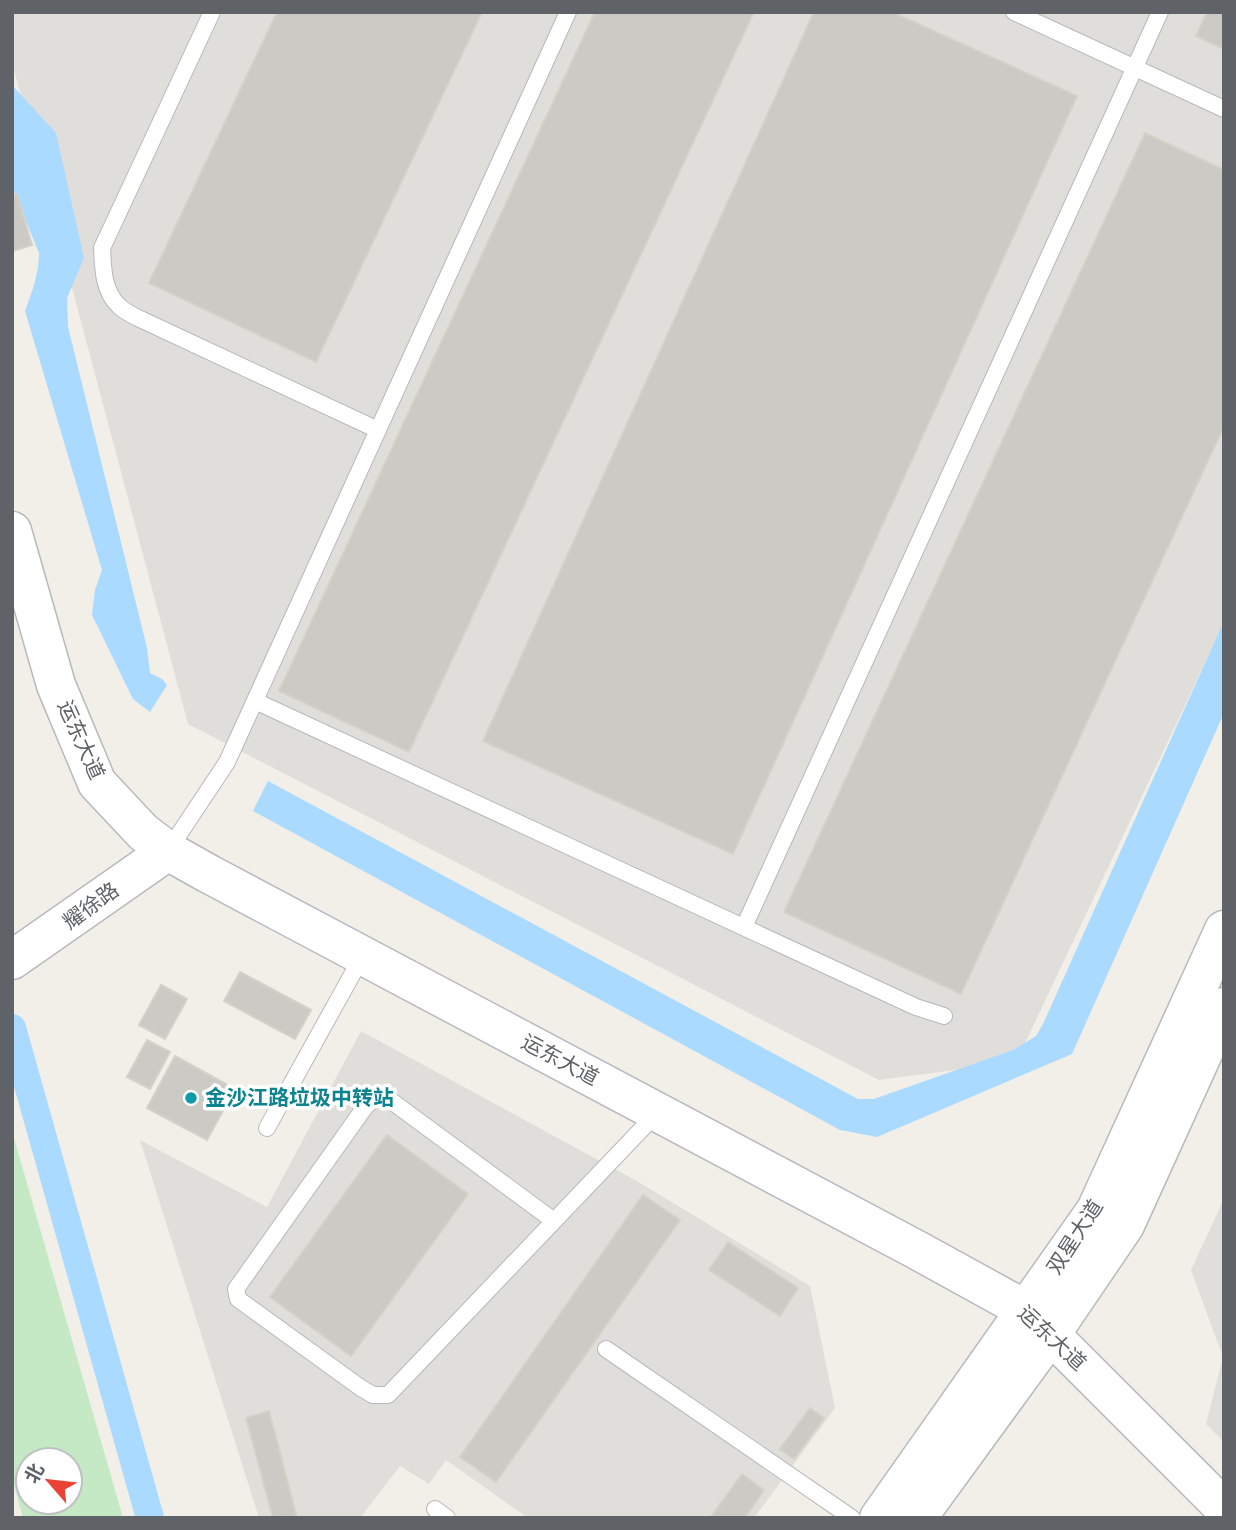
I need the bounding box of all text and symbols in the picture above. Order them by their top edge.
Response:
street label: 运东大道 [51,696,111,784]
street label: 耀徐路 [57,876,125,936]
street label: 运东大道 [516,1028,604,1092]
place label: 金沙江路垃圾中转站 [205,1084,394,1112]
marker: 金沙江路垃圾中转站 [183,1090,199,1106]
street label: 双星大道 [1040,1194,1110,1280]
street label: 运东大道 [1012,1299,1092,1377]
north arrow [14,1446,84,1516]
text: 北 [19,1459,51,1488]

